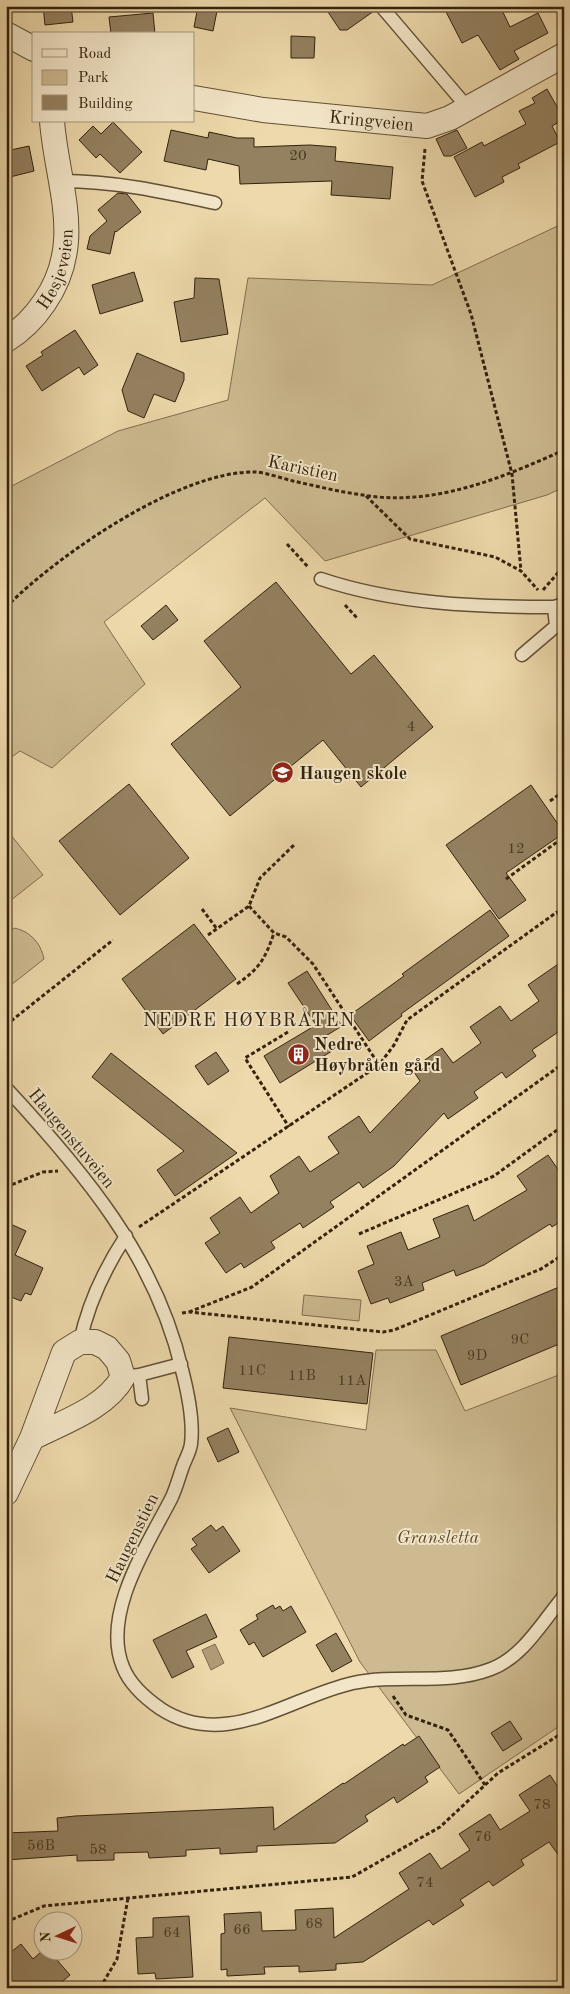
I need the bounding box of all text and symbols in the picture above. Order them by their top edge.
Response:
legend [32,32,195,122]
text: Road [78,47,112,62]
text: Park [78,71,109,86]
text: Building [78,97,133,112]
street label: Kringveien [328,108,415,135]
house number: 20 [289,149,307,164]
street label: Hesjeveien [34,229,76,313]
street label: Karistien [266,453,340,485]
house number: 4 [407,720,415,735]
school or university icon: Haugen skole [271,761,295,785]
place label: Haugen skole [299,765,407,783]
house number: 12 [507,842,525,857]
district label: NEDRE HØYBRÅTEN [143,1007,355,1031]
place label: Nedre Høybråten gård [314,1036,441,1075]
building icon: Nedre Høybråten gård [286,1042,310,1066]
street label: Haugenstuveien [25,1085,118,1192]
house number: 3A [394,1275,415,1290]
house number: 9C [511,1333,529,1348]
house number: 9D [467,1349,487,1364]
house number: 11C [238,1364,266,1379]
house number: 11B [288,1369,316,1384]
house number: 11A [338,1374,367,1389]
street label: Haugenstien [103,1490,162,1586]
park label: Gransletta [397,1529,480,1547]
house number: 78 [533,1798,551,1813]
house number: 76 [474,1830,492,1845]
house number: 56B [27,1839,55,1854]
house number: 58 [89,1843,107,1858]
house number: 74 [416,1876,434,1891]
north arrow [32,1912,82,1962]
house number: 68 [305,1917,323,1932]
house number: 66 [233,1923,251,1938]
house number: 64 [163,1926,181,1941]
text: N [39,1931,53,1943]

